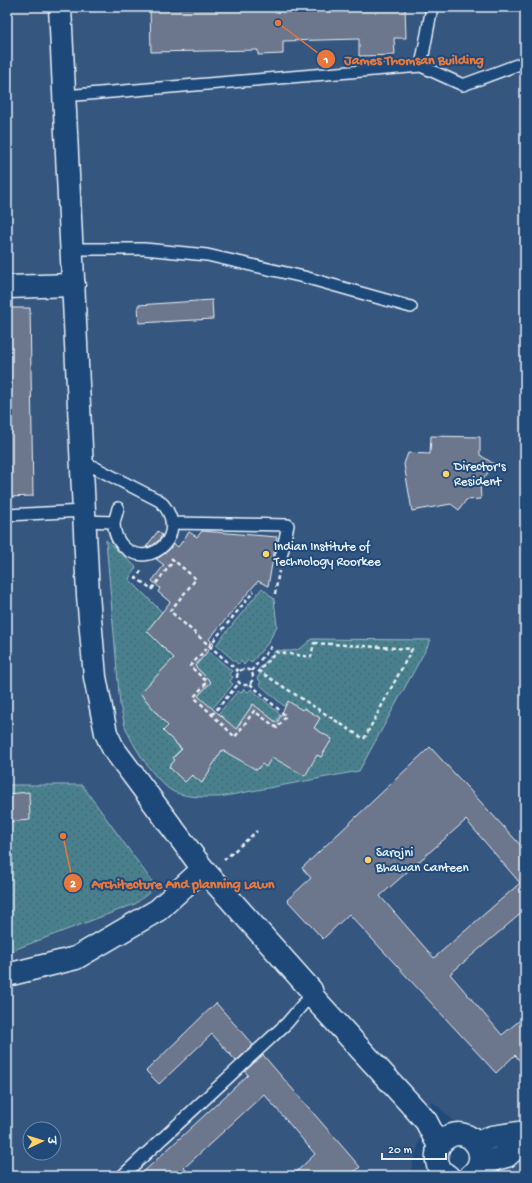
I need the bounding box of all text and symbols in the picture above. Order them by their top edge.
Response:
callout: James Thomsan Building [316,46,492,72]
text: James Thomsan Building [343,53,484,70]
text: 1 [323,54,329,68]
place label: Director's Resident [453,460,507,490]
marker: Director's Resident [441,469,451,479]
place label: Indian Institute of Technology Roorkee [273,540,381,570]
marker: Indian Institute of Technology Roorkee [261,549,271,559]
place label: Sarojni Bhawan Canteen [375,846,470,876]
marker: Sarojni Bhawan Canteen [363,855,373,865]
callout: Architecture And planning Lawn [63,870,282,896]
text: Architecture And planning Lawn [91,877,275,894]
text: 2 [70,878,76,892]
north arrow [22,1121,62,1161]
text: उ [44,1135,57,1146]
scale bar [382,1135,446,1161]
text: 20 m [388,1144,413,1158]

